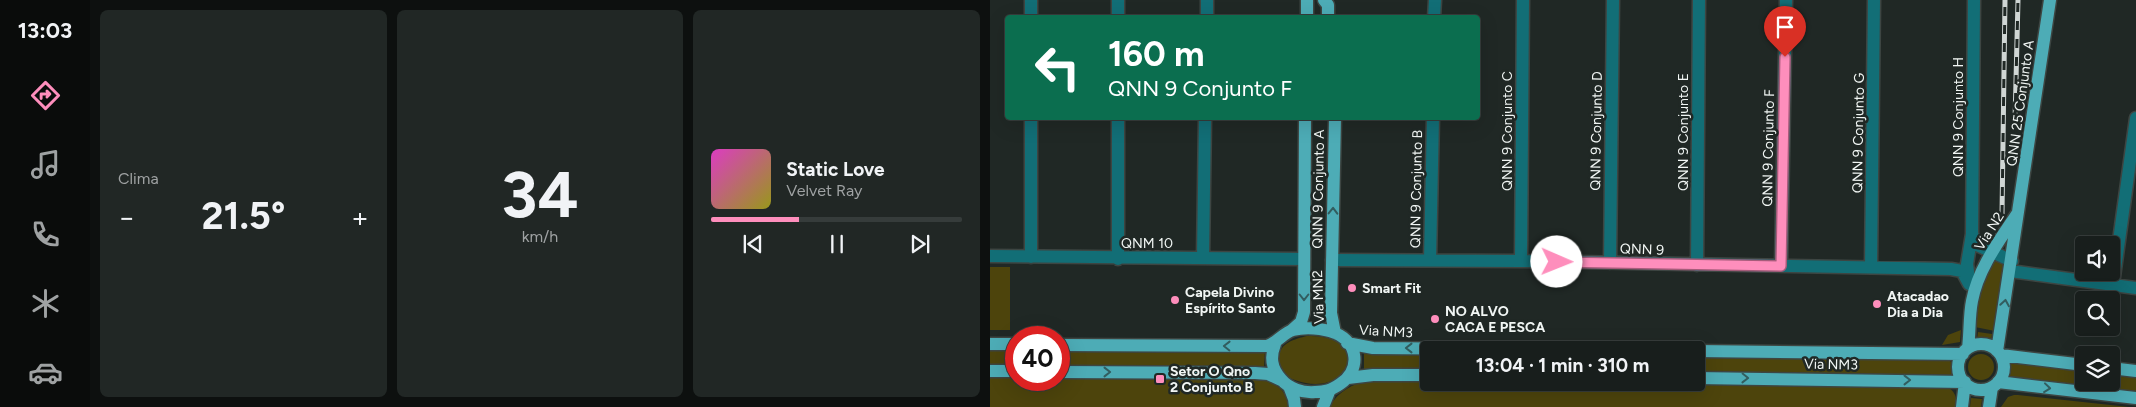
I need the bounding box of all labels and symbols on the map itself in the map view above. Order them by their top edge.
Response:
pin [1764,6,1806,57]
street label: QNN 25 Conjunto A [2003,38,2038,167]
street label: QNN 9 Conjunto H [1950,57,1967,177]
street label: QNN 9 Conjunto C [1499,71,1516,191]
street label: QNN 9 Conjunto D [1587,71,1606,191]
street label: QNN 9 Conjunto G [1849,72,1868,193]
street label: QNN 9 Conjunto E [1675,73,1692,191]
street label: QNN 9 Conjunto F [1759,89,1778,207]
street label: QNN 9 Conjunto A [1309,129,1328,249]
street label: QNN 9 Conjunto B [1407,130,1426,248]
one-way arrow [1328,207,1338,215]
street label: Via N2 [1971,209,2008,254]
street label: QNM 10 [1121,235,1173,252]
position arrow [1530,235,1582,287]
street label: QNN 9 [1620,240,1664,259]
street label: Via MN2 [1309,270,1328,324]
place label: Smart Fit [1362,280,1422,297]
marker: Smart Fit [1346,282,1358,294]
place label: Capela Divino Espírito Santo [1185,284,1275,317]
place label: Atacadao Dia a Dia [1887,288,1949,321]
one-way arrow [1299,293,1309,301]
marker: Capela Divino Espírito Santo [1169,294,1181,306]
marker: Atacadao Dia a Dia [1871,298,1883,310]
one-way arrow [1999,298,2009,307]
place label: NO ALVO CACA E PESCA [1445,303,1545,336]
marker: NO ALVO CACA E PESCA [1429,313,1441,325]
street label: Via NM3 [1359,322,1413,341]
speed limit sign: 40 [1005,326,1070,391]
one-way arrow [1223,341,1231,352]
one-way arrow [1405,343,1413,353]
street label: Via NM3 [1804,356,1858,373]
place label: Setor O Qno 2 Conjunto B [1170,363,1254,396]
one-way arrow [1104,367,1112,377]
marker: Setor O Qno 2 Conjunto B [1154,373,1166,385]
one-way arrow [1742,373,1749,383]
one-way arrow [1904,375,1912,385]
one-way arrow [2043,382,2051,393]

